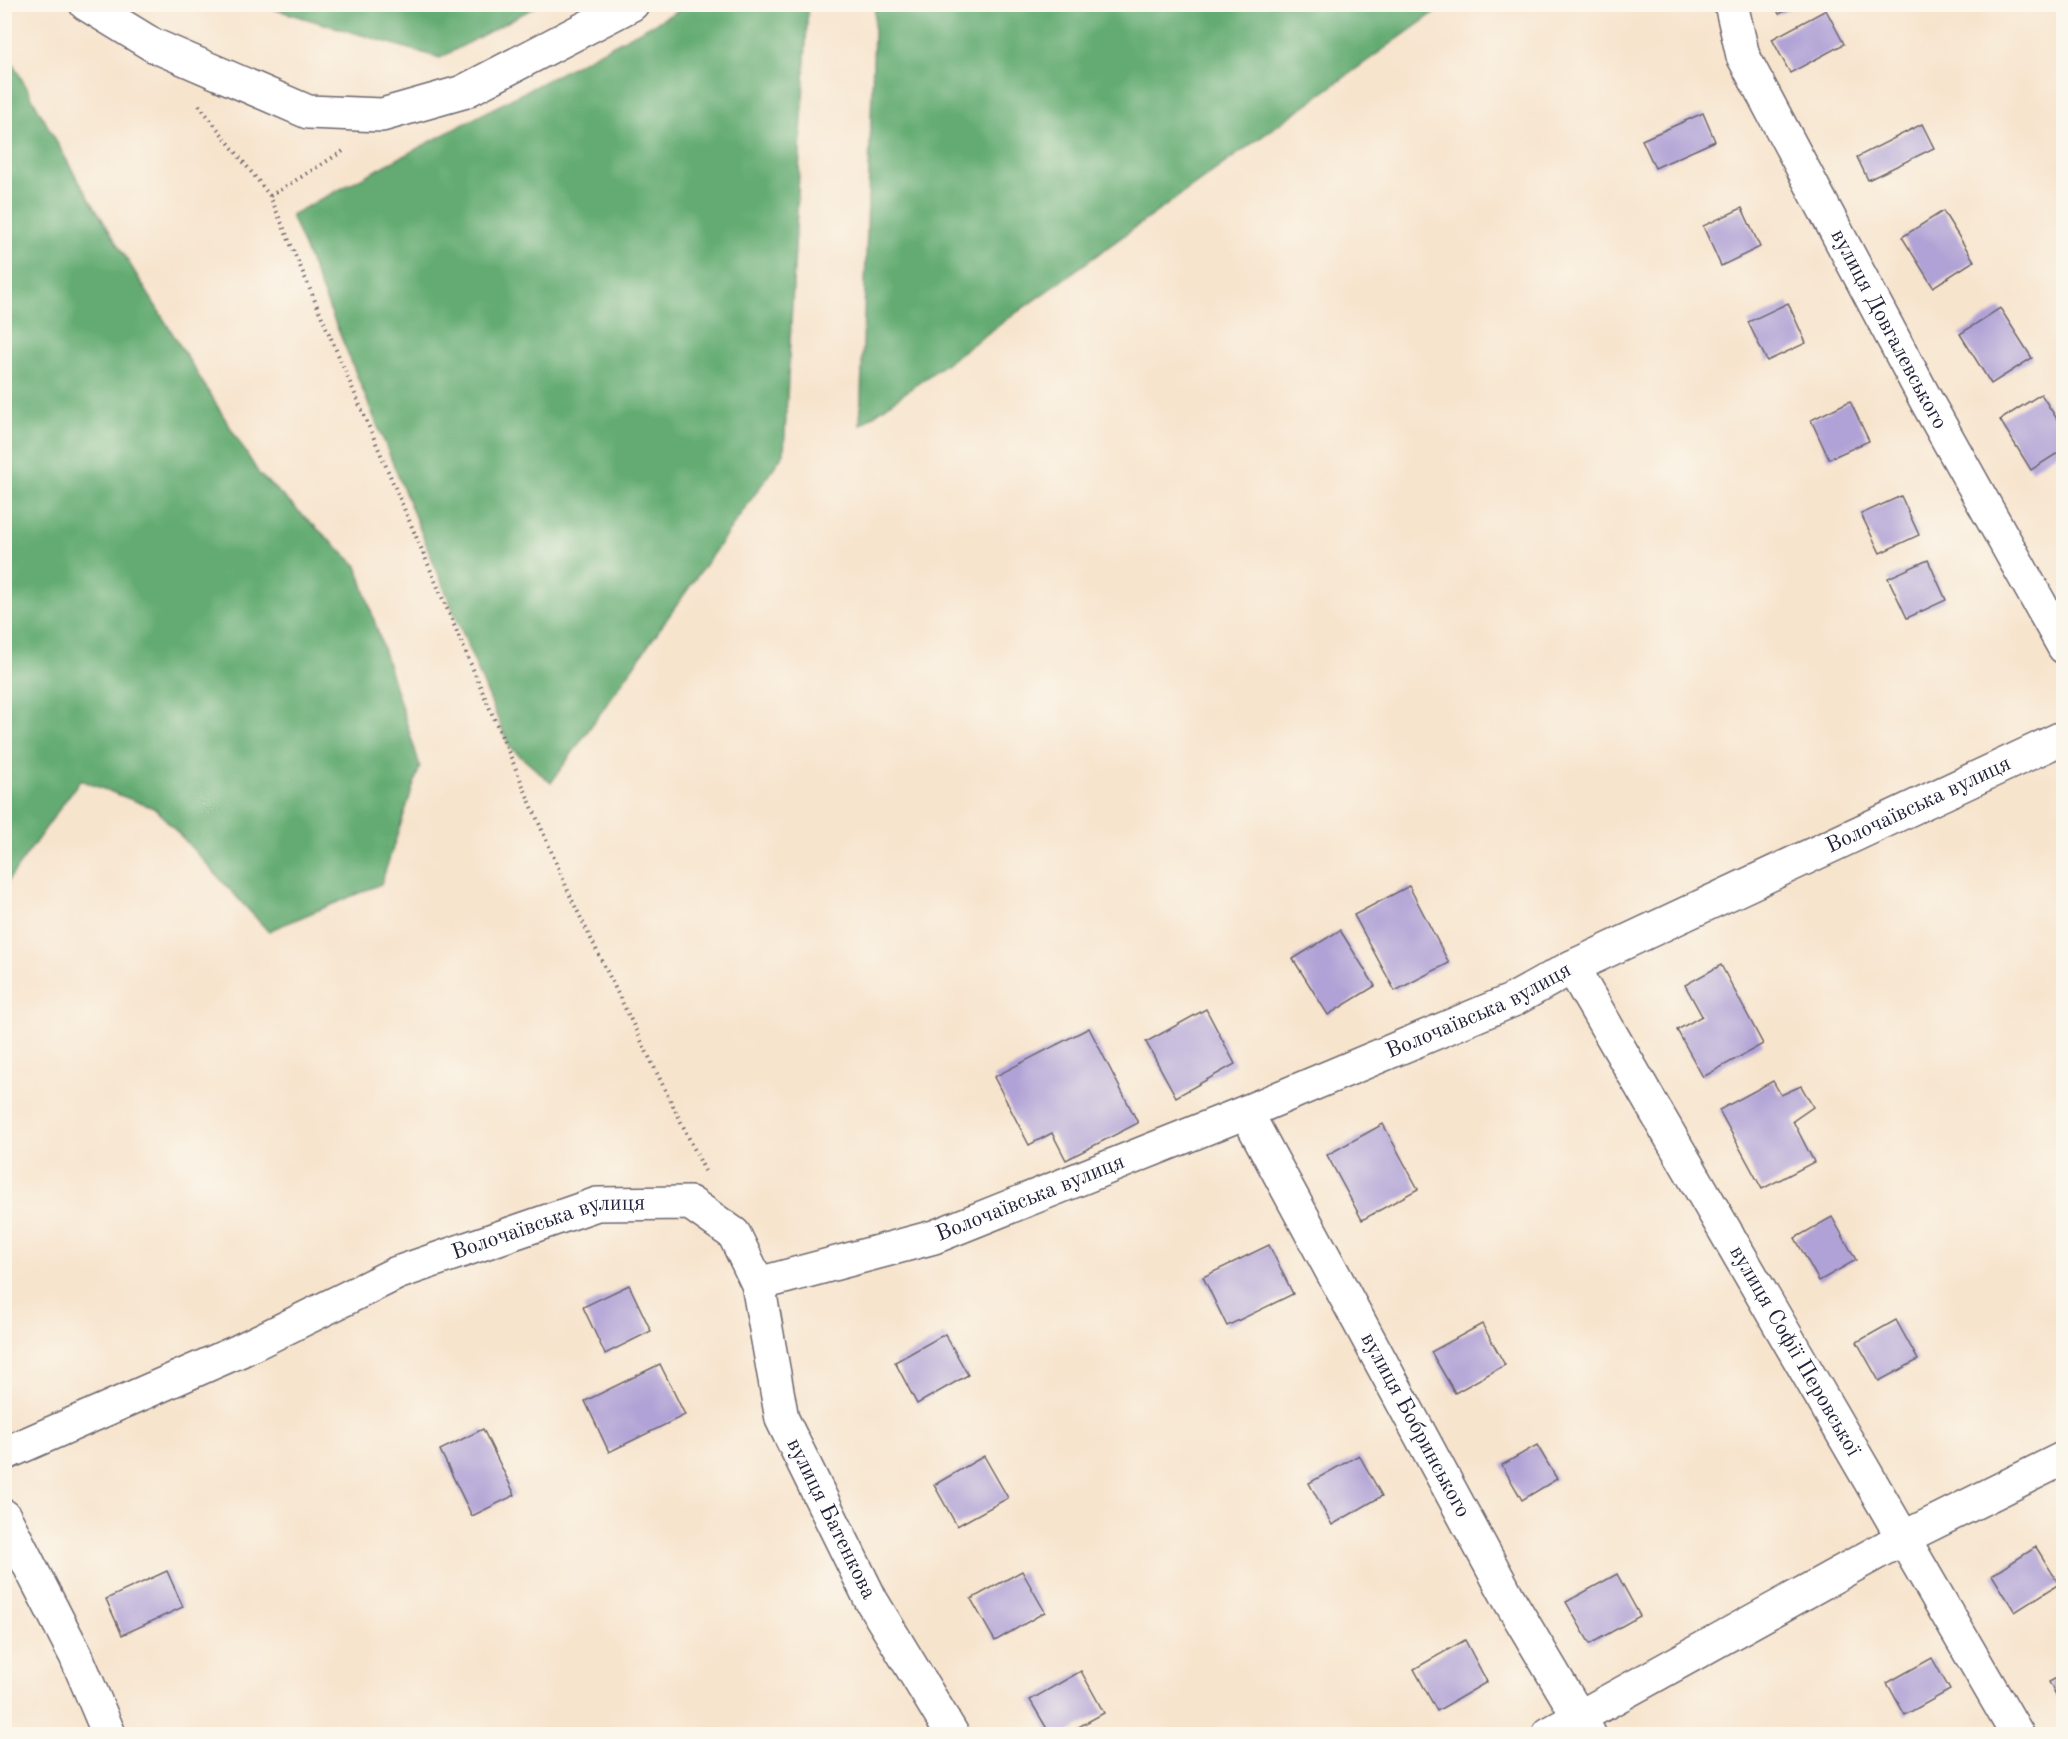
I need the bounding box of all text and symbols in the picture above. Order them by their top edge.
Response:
street label: вулиця Довгалевського [1826,226,1951,433]
street label: Волочаївська вулиця [1823,752,2014,858]
street label: Волочаївська вулиця [1383,959,1575,1063]
street label: Волочаївська вулиця [933,1151,1128,1246]
street label: Волочаївська вулиця [449,1192,645,1264]
street label: вулиця Софії Перовської [1725,1242,1865,1461]
street label: вулиця Бобринського [1356,1329,1474,1521]
street label: вулиця Батенкова [782,1435,880,1603]

